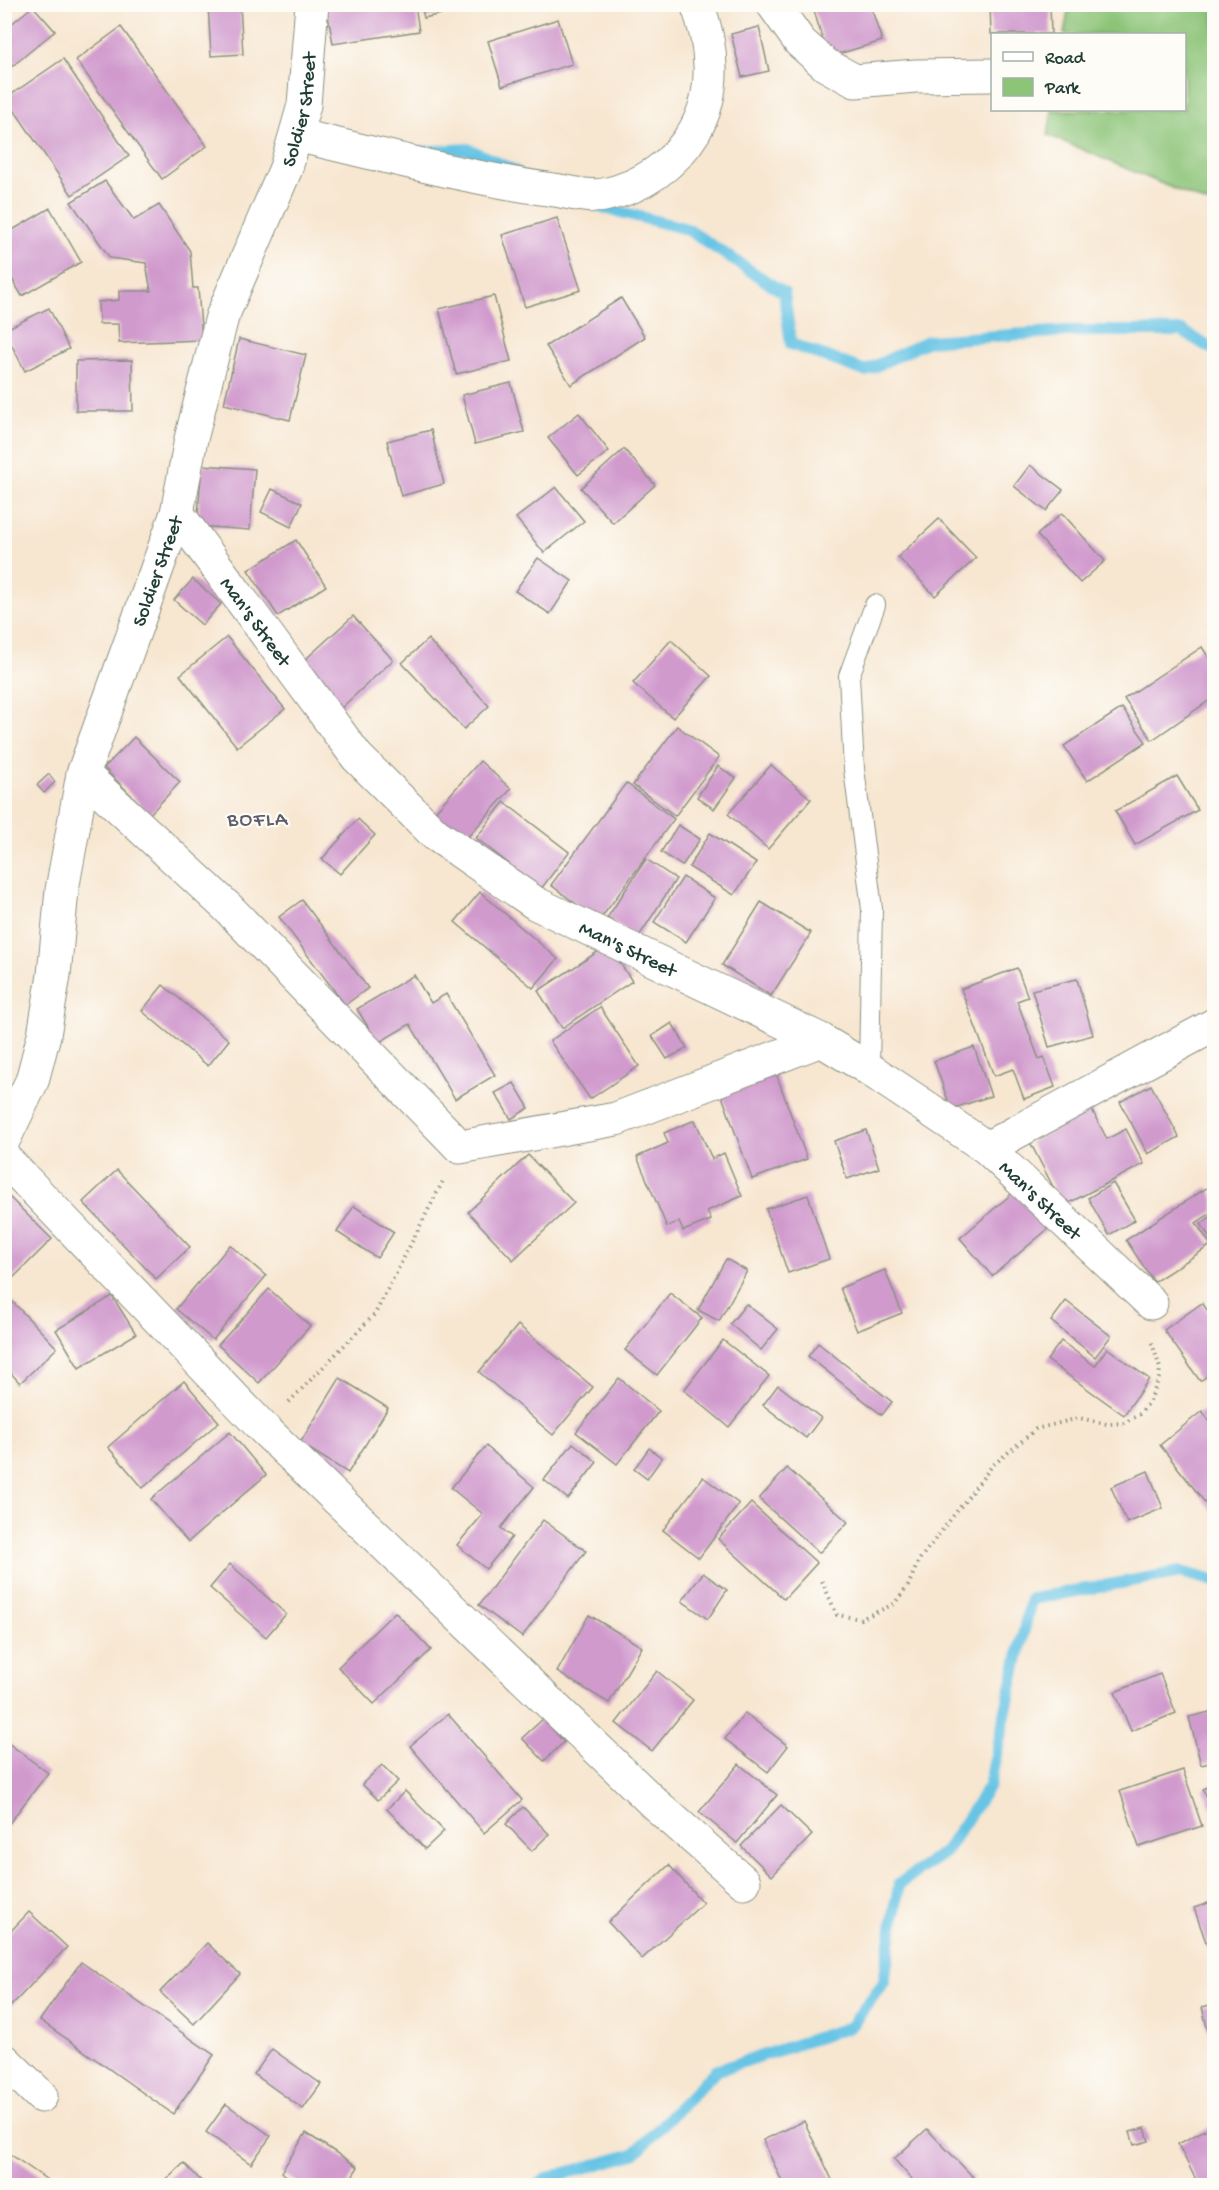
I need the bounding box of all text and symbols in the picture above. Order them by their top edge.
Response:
legend [991,33,1186,111]
text: Road [1045,49,1086,70]
street label: Soldier Street [279,50,323,170]
text: Park [1044,79,1081,100]
street label: Soldier Street [129,512,191,630]
street label: Man's Street [213,574,295,673]
district label: BOFLA [226,809,289,834]
street label: Man's Street [575,918,681,985]
street label: Man's Street [993,1157,1086,1247]

